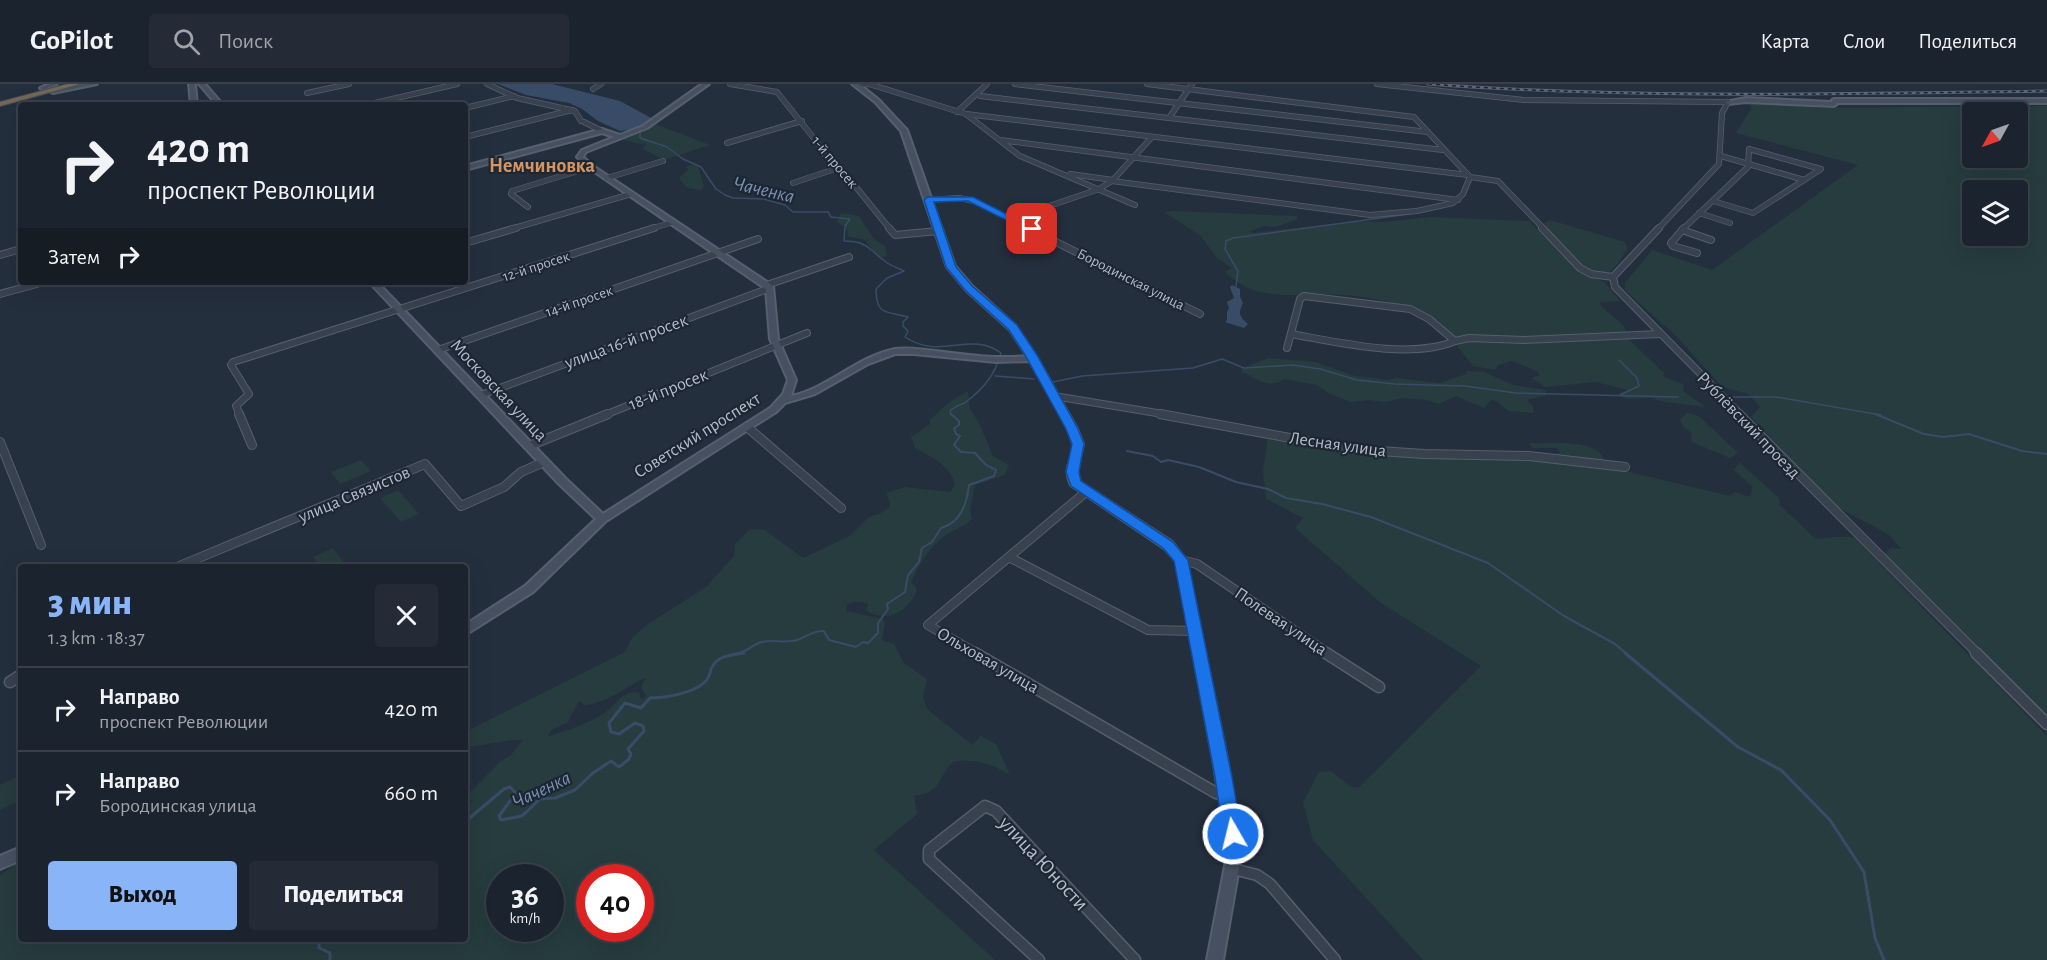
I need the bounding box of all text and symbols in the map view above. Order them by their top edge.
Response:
search box [149,14,569,68]
icon: search [170,25,203,58]
text: GoPilot [30,27,113,55]
text: Поиск [218,30,273,52]
text: Карта [1760,31,1810,52]
text: Слои [1843,31,1885,52]
text: Поделиться [1918,31,2017,52]
north arrow [1962,102,2028,168]
map controls [1962,102,2028,246]
icon: right [48,126,126,204]
text: 420 m [147,128,250,170]
street label: 1-й просек [809,133,861,191]
district label: Немчиновка [489,156,595,176]
water label: Чаченка [731,173,796,207]
text: проспект Революции [147,177,376,204]
button: layers [1962,180,2028,246]
pin [1006,203,1057,254]
icon: arrive [1015,212,1048,245]
icon: right [112,240,145,273]
text: Затем [48,246,100,268]
street label: Бородинская улица [1075,246,1187,313]
street label: 12-й просек [501,249,572,284]
street label: 14-й просек [544,283,615,320]
street label: улица 16-й просек [561,311,691,373]
street label: Московская улица [447,336,550,445]
street label: 18-й просек [626,366,711,414]
street label: Рублёвский проезд [1693,368,1804,482]
street label: Советский проспект [631,389,764,482]
street label: Лесная улица [1288,429,1387,461]
street label: улица Связистов [295,463,413,527]
button: close [375,584,438,647]
street label: Полевая улица [1231,584,1330,659]
text: 3 мин [48,585,132,621]
street label: Ольховая улица [933,624,1042,697]
text: 1.3 km · 18:37 [48,628,145,648]
text: Направо [99,686,180,708]
icon: right [48,693,81,726]
text: 420 m [385,698,438,720]
text: проспект Революции [99,712,268,732]
water label: Чаченка [509,768,574,812]
text: Направо [99,770,180,792]
icon: right [48,777,81,810]
text: 660 m [384,782,438,804]
text: Бородинская улица [99,796,257,816]
position arrow [1201,802,1265,866]
street label: улица Юности [994,811,1092,915]
button: Выход [48,861,237,930]
button: Поделиться [249,861,438,930]
speed limit sign: 40 [576,864,654,942]
text: 36 [511,881,539,911]
text: km/h [510,911,540,926]

